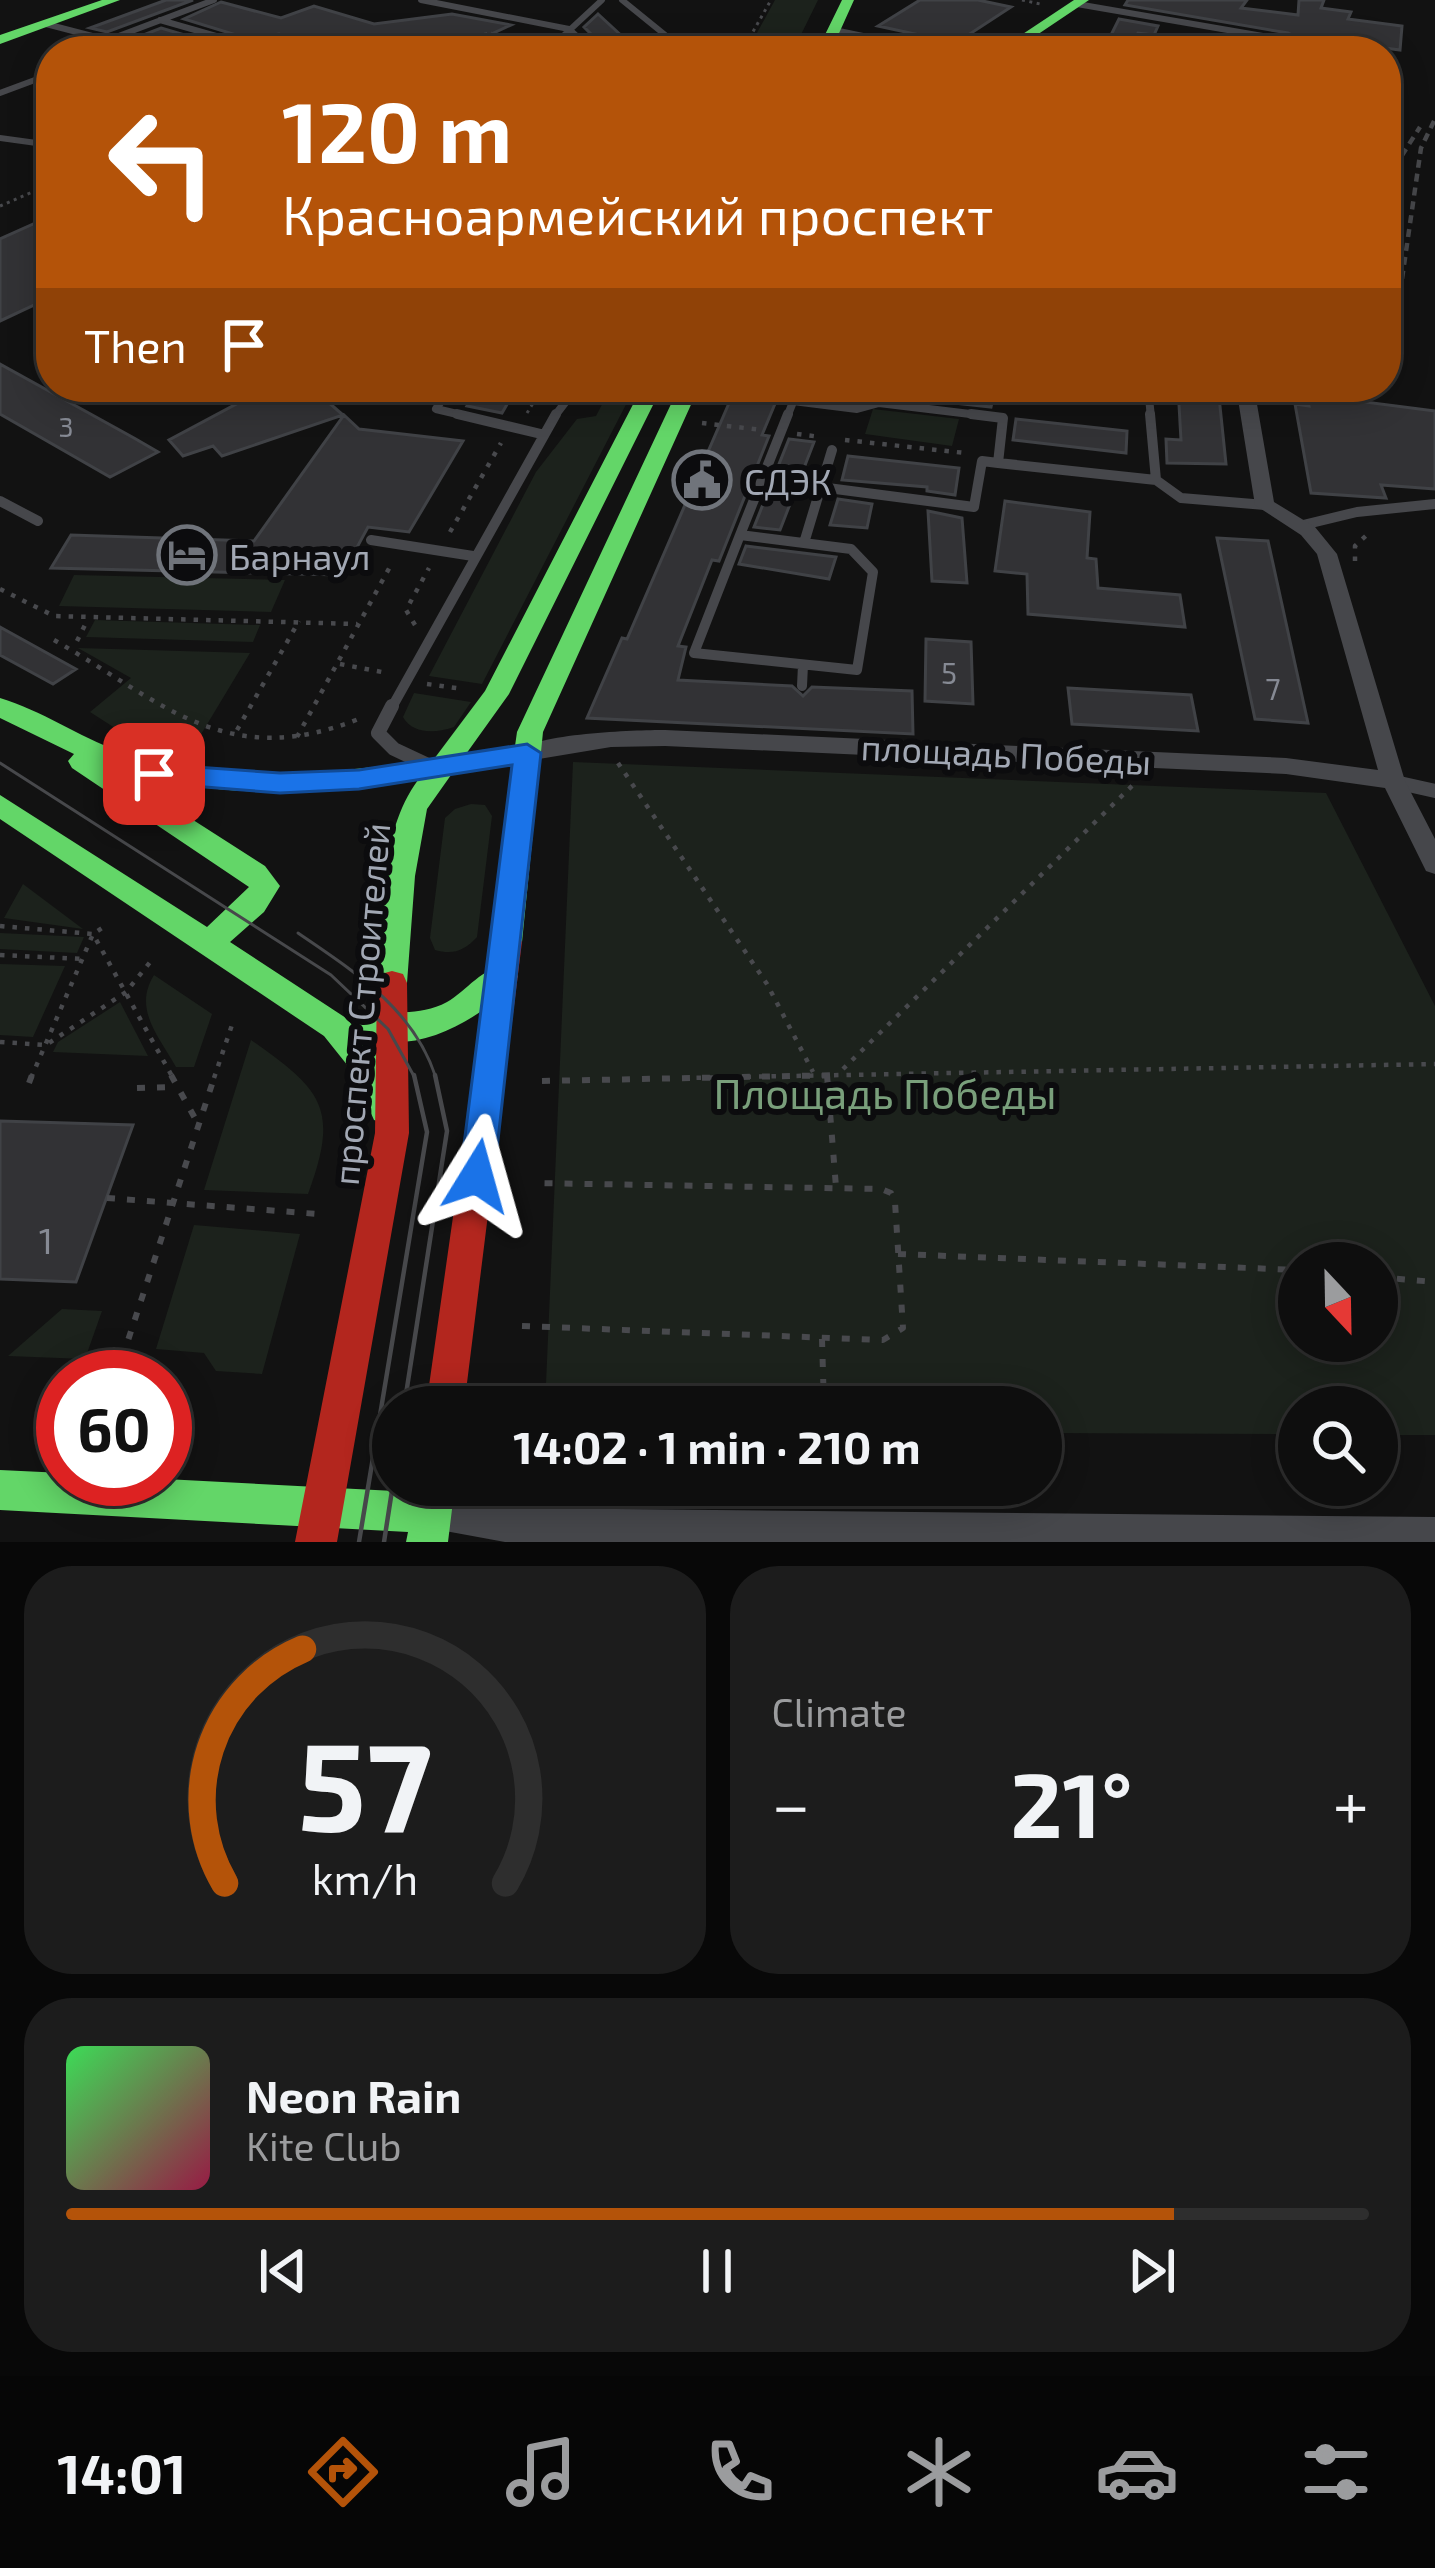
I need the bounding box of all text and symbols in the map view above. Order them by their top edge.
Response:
text: 120 m [282,79,512,180]
icon: left [84,84,240,240]
text: Красноармейский проспект [282,181,993,246]
icon: arrive [211,312,277,378]
text: Then [84,318,187,372]
house number: 3 [58,410,74,442]
public building icon: СДЭК [671,449,733,511]
place label: СДЭК [744,459,832,502]
hotel icon: Барнаул [156,524,218,586]
place label: Барнаул [229,534,370,578]
house number: 5 [941,654,957,690]
house number: 7 [1265,670,1281,706]
pin [103,723,205,825]
street label: площадь Победы [860,724,1152,782]
icon: arrive [121,741,187,807]
street label: проспект Строителей [323,821,397,1187]
park label: Площадь Победы [714,1067,1056,1117]
position arrow [414,1113,540,1239]
house number: 1 [39,1218,53,1261]
north arrow [1278,1242,1398,1362]
map controls [1278,1242,1398,1506]
speed limit sign: 60 [36,1350,192,1506]
button: search [1278,1386,1398,1506]
text: 14:02 · 1 min · 210 m [513,1419,921,1473]
text: Climate [772,1688,906,1735]
text: 57 [297,1707,432,1857]
text: 21° [1010,1748,1132,1856]
text: − [772,1763,810,1842]
text: + [1333,1763,1369,1842]
text: km/h [311,1852,418,1904]
text: Neon Rain [246,2068,461,2122]
text: Kite Club [246,2122,402,2169]
icon: previous [250,2238,316,2304]
icon: pause [684,2238,750,2304]
icon: next [1119,2238,1185,2304]
icon: directions [301,2430,385,2514]
icon: music [499,2430,583,2514]
icon: phone [698,2430,782,2514]
icon: climate [897,2430,981,2514]
icon: car [1095,2430,1179,2514]
icon: filters [1294,2430,1378,2514]
text: 14:01 [57,2440,186,2505]

